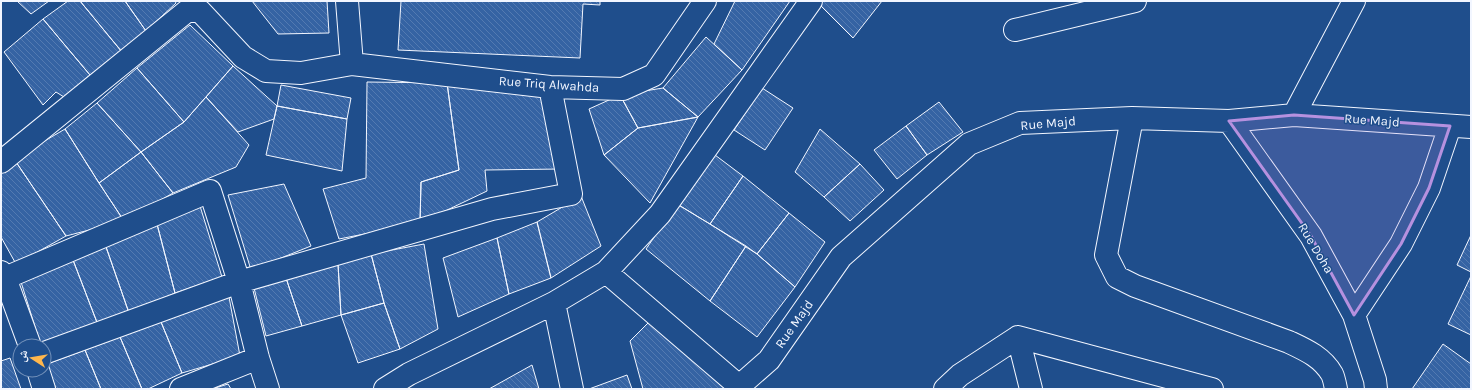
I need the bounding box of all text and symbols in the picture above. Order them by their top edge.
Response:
street label: Rue Triq Alwahda [498,73,600,96]
street label: Rue Majd [1344,111,1400,129]
street label: Rue Majd [1020,113,1076,133]
street label: Rue Doha [1295,220,1337,276]
street label: Rue Majd [772,297,816,351]
north arrow [12,338,52,378]
text: ش [15,349,31,363]

